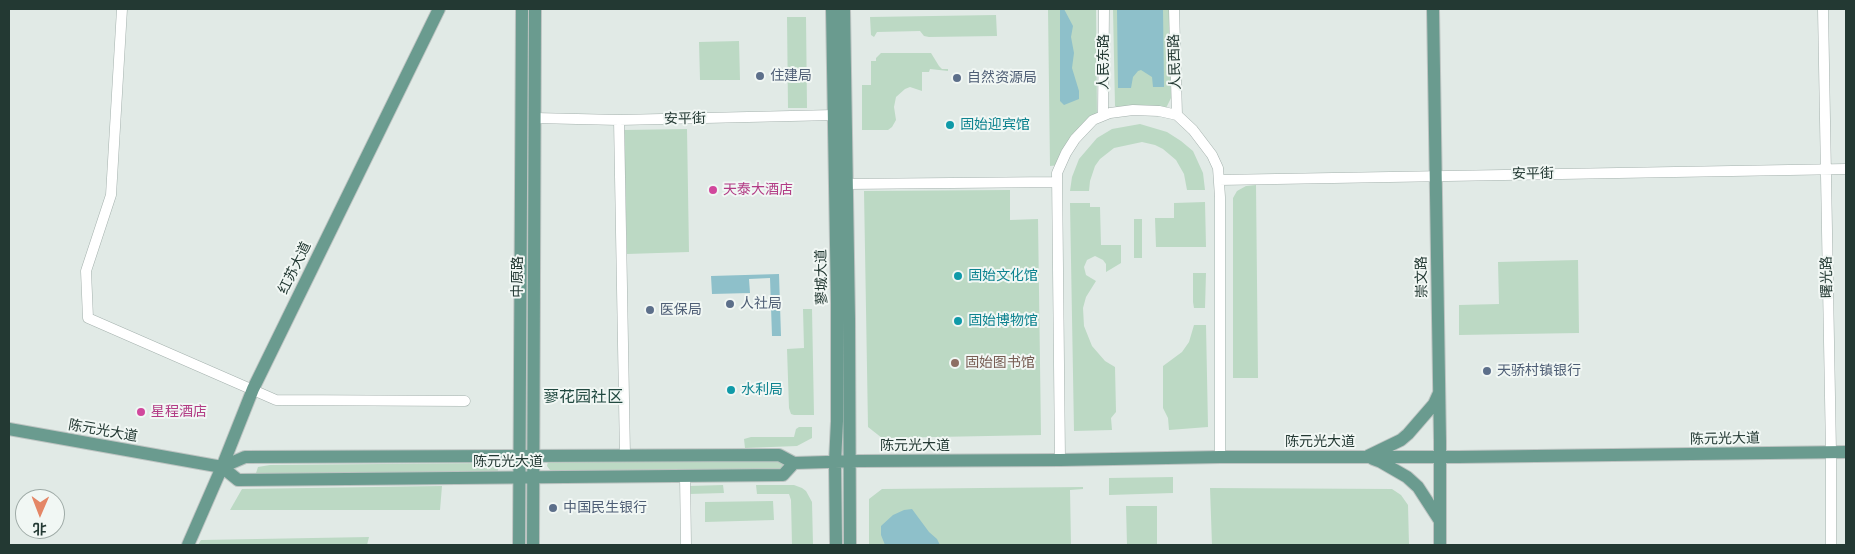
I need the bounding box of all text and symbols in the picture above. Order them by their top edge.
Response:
street label: 人民东路 [1096,34,1112,90]
street label: 人民西路 [1166,34,1184,90]
place label: 住建局 [770,68,812,84]
marker: 住建局 [754,70,766,82]
place label: 自然资源局 [967,70,1037,86]
marker: 自然资源局 [951,72,963,84]
street label: 安平街 [664,110,706,128]
place label: 固始迎宾馆 [960,117,1030,133]
marker: 固始迎宾馆 [944,119,956,131]
street label: 安平街 [1512,165,1554,183]
place label: 天泰大酒店 [723,182,793,198]
marker: 天泰大酒店 [707,184,719,196]
street label: 红苏大道 [275,239,315,297]
street label: 蓼城大道 [813,249,831,305]
street label: 中原路 [510,256,526,298]
street label: 崇文路 [1413,256,1431,298]
street label: 曙光路 [1818,256,1836,298]
place label: 固始文化馆 [968,268,1038,284]
marker: 固始文化馆 [952,270,964,282]
place label: 人社局 [740,296,782,312]
marker: 人社局 [724,298,736,310]
place label: 医保局 [660,302,702,318]
marker: 医保局 [644,304,656,316]
place label: 固始博物馆 [968,313,1038,329]
marker: 固始博物馆 [952,315,964,327]
place label: 固始图书馆 [965,355,1035,371]
marker: 固始图书馆 [949,357,961,369]
place label: 天骄村镇银行 [1497,363,1581,379]
marker: 天骄村镇银行 [1481,365,1493,377]
place label: 水利局 [741,382,783,398]
marker: 水利局 [725,384,737,396]
district label: 蓼花园社区 [543,387,623,407]
place label: 星程酒店 [151,404,207,420]
marker: 星程酒店 [135,406,147,418]
street label: 陈元光大道 [67,417,139,445]
street label: 陈元光大道 [1690,430,1760,448]
street label: 陈元光大道 [1285,434,1355,450]
street label: 陈元光大道 [880,438,950,454]
street label: 陈元光大道 [473,454,543,470]
north arrow [15,489,65,539]
place label: 中国民生银行 [563,500,647,516]
marker: 中国民生银行 [547,502,559,514]
text: 北 [33,520,47,537]

